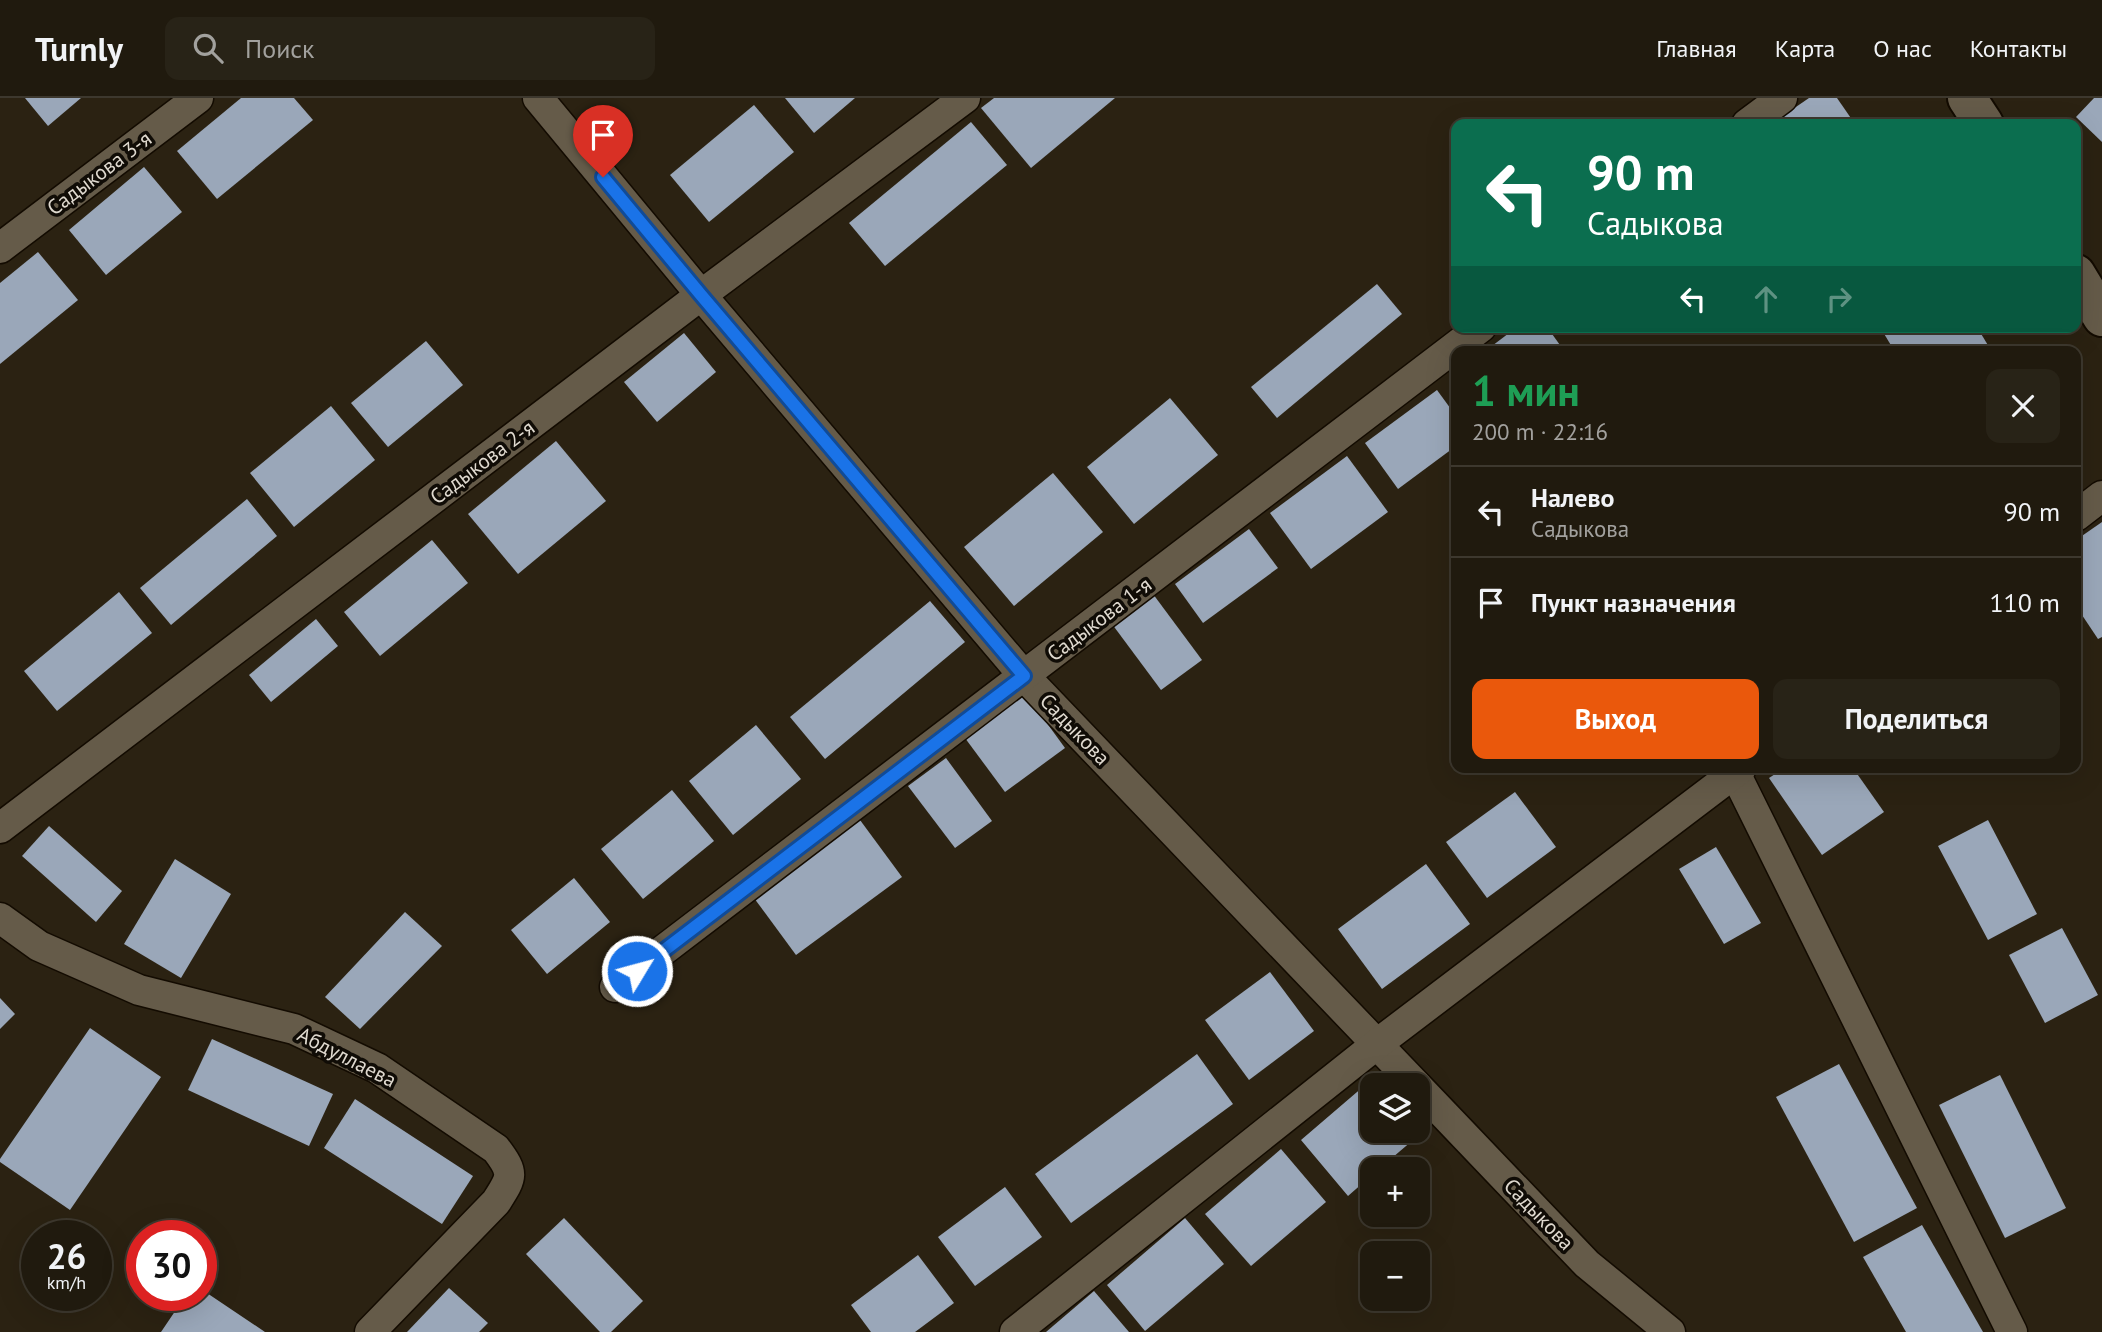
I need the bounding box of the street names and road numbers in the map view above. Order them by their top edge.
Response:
street label: Садыкова 3-я [41,125,157,221]
street label: Садыкова 2-я [424,414,540,510]
street label: Садыкова 1-я [1041,571,1157,667]
street label: Садыкова [1034,687,1116,771]
street label: Абдуллаева [293,1021,401,1093]
street label: Садыкова [1498,1172,1580,1256]

